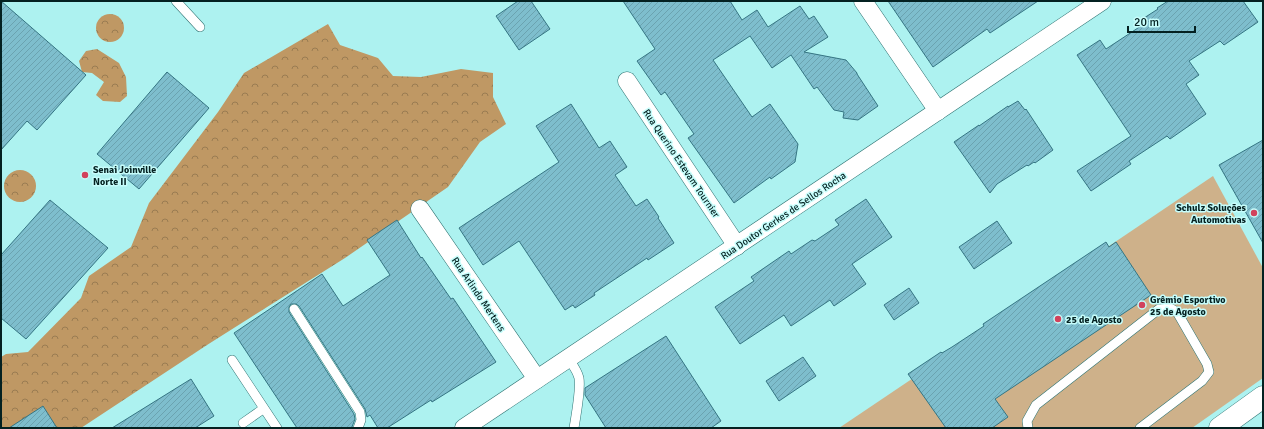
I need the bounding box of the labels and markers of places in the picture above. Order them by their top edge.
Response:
place label: Senai Joinville Norte II [93,164,156,188]
marker: Senai Joinville Norte II [80,170,90,180]
place label: Schulz Soluções Automotivas [1176,202,1247,226]
marker: Schulz Soluções Automotivas [1249,208,1259,218]
place label: Grêmio Esportivo 25 de Agosto [1150,294,1226,318]
marker: Grêmio Esportivo 25 de Agosto [1137,300,1147,310]
marker: 25 de Agosto [1053,314,1063,324]
place label: 25 de Agosto [1066,314,1122,326]

